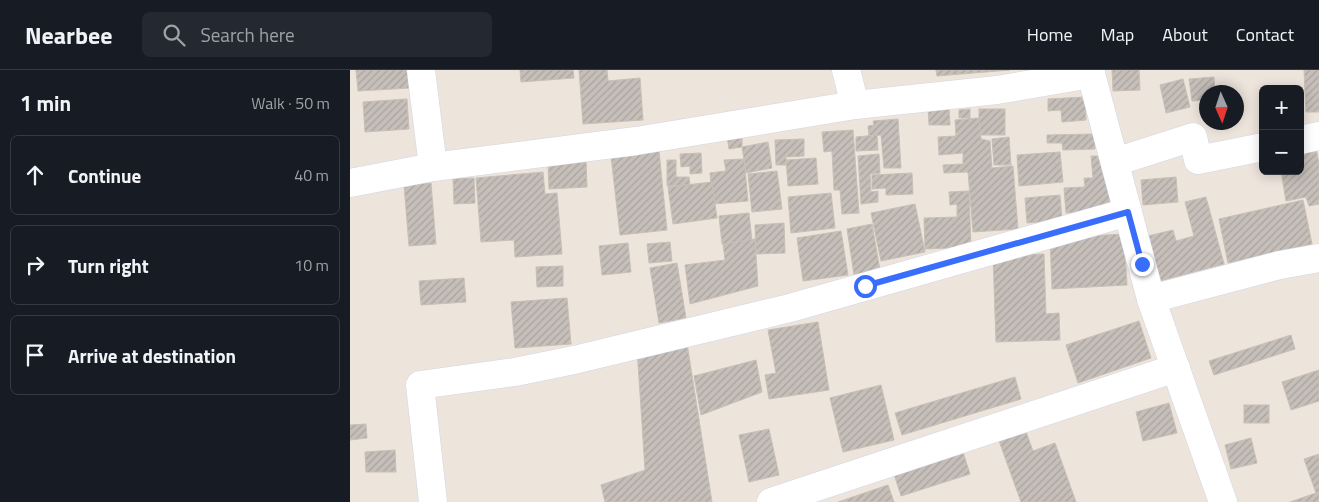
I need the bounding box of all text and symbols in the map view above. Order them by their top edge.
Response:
search box [142,12,492,57]
text: Nearbee [25,17,112,53]
text: Search here [200,20,295,49]
icon: search [160,21,188,49]
text: Home [1027,21,1073,48]
text: Map [1101,21,1134,48]
text: About [1162,21,1208,48]
text: Contact [1236,21,1294,48]
north arrow [1199,85,1244,130]
map controls [1259,85,1304,175]
button: + [1259,85,1304,130]
text: 1 min [20,87,71,119]
text: Walk · 50 m [251,91,330,115]
button: − [1259,130,1304,175]
icon: ahead [21,161,49,189]
text: Continue [68,161,141,190]
text: 40 m [294,163,329,187]
icon: right [21,251,49,279]
text: Turn right [68,251,149,280]
text: 10 m [294,253,329,277]
route end [1131,253,1154,276]
route start [854,275,877,298]
icon: arrive [21,341,49,369]
text: Arrive at destination [68,341,236,370]

